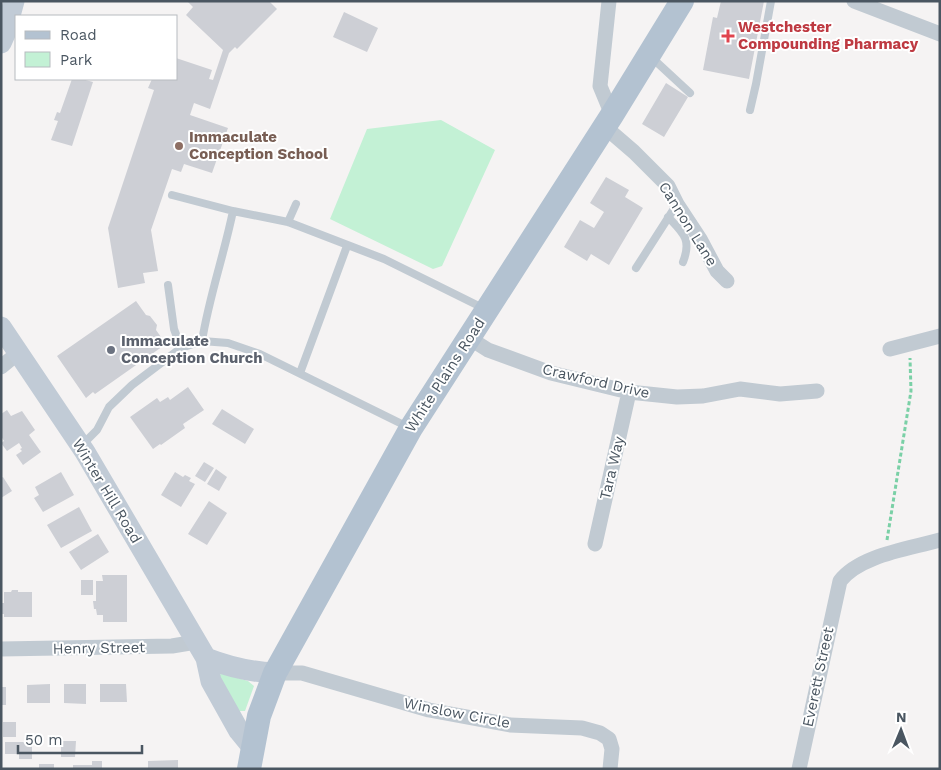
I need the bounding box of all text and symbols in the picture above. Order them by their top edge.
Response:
legend [15,15,178,80]
place label: Westchester Compounding Pharmacy [738,18,919,53]
text: Road [60,26,97,44]
marker: Westchester Compounding Pharmacy [722,30,734,42]
text: Park [60,51,93,69]
place label: Immaculate Conception School [189,128,328,163]
marker: Immaculate Conception School [173,140,185,152]
street label: Cannon Lane [655,178,721,270]
street label: White Plains Road [401,314,489,436]
place label: Immaculate Conception Church [121,332,263,367]
marker: Immaculate Conception Church [105,344,117,356]
street label: Crawford Drive [541,360,651,402]
street label: Tara Way [596,434,628,501]
street label: Winter Hill Road [69,435,145,547]
street label: Everett Street [799,625,838,729]
street label: Henry Street [53,638,146,658]
street label: Winslow Circle [402,694,512,732]
north arrow [876,705,926,755]
text: N [896,709,907,725]
scale bar [18,722,141,754]
text: 50 m [25,731,62,749]

